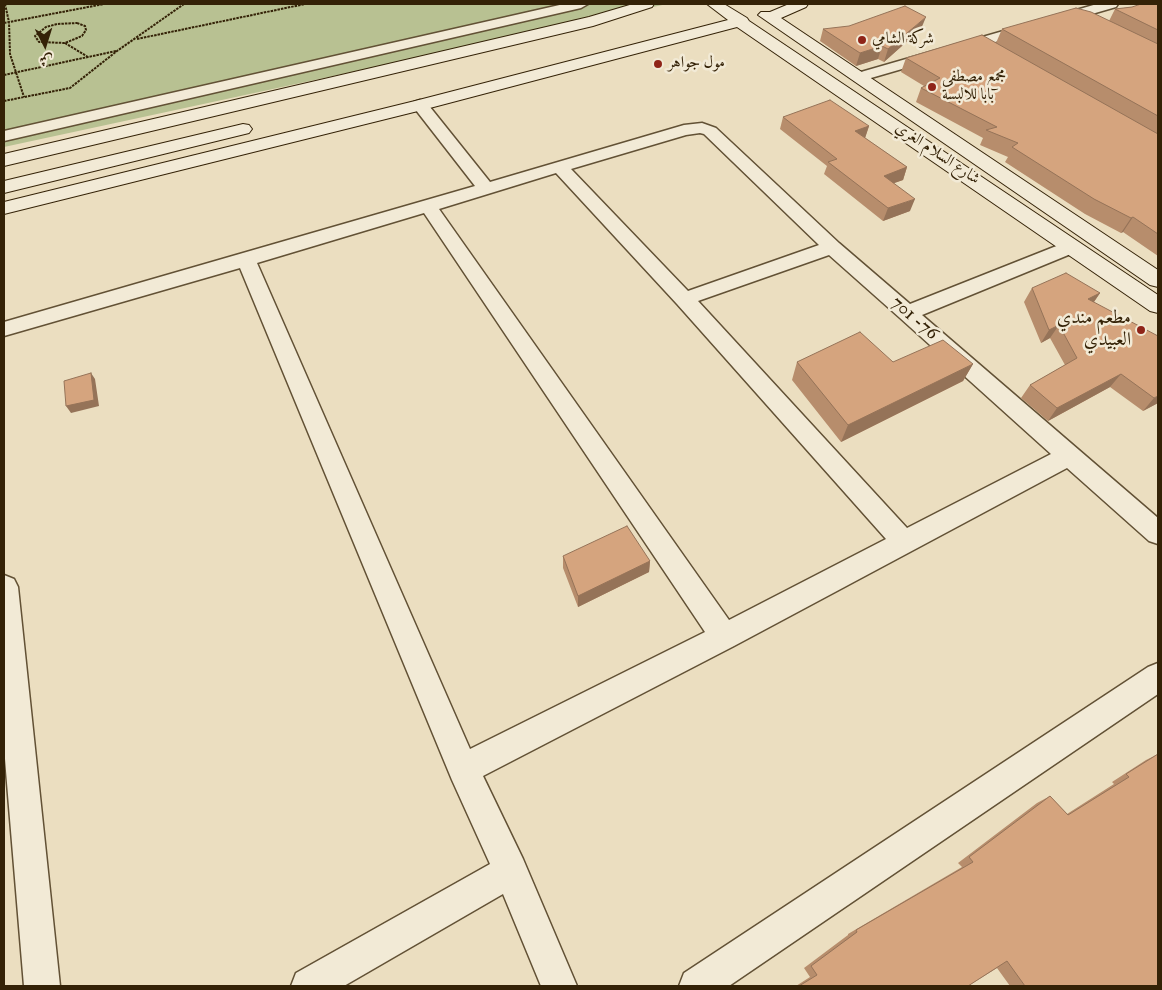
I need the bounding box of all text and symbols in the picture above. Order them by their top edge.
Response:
north arrow [20,20,70,70]
place label: شركة الشامي [872,30,934,50]
marker: شركة الشامي [856,34,868,46]
text: ش [39,51,54,70]
place label: مول جواهر [668,54,725,74]
marker: مول جواهر [652,58,664,70]
place label: مجمع مصطفى بابا للالبسة [942,68,1006,106]
marker: مجمع مصطفى بابا للالبسة [926,81,938,93]
street label: شارع السلام الغري [891,119,983,189]
street label: 701 -76 [886,292,942,346]
place label: مطعم مندي العبيدي [1057,308,1131,352]
marker: مطعم مندي العبيدي [1135,324,1147,336]

